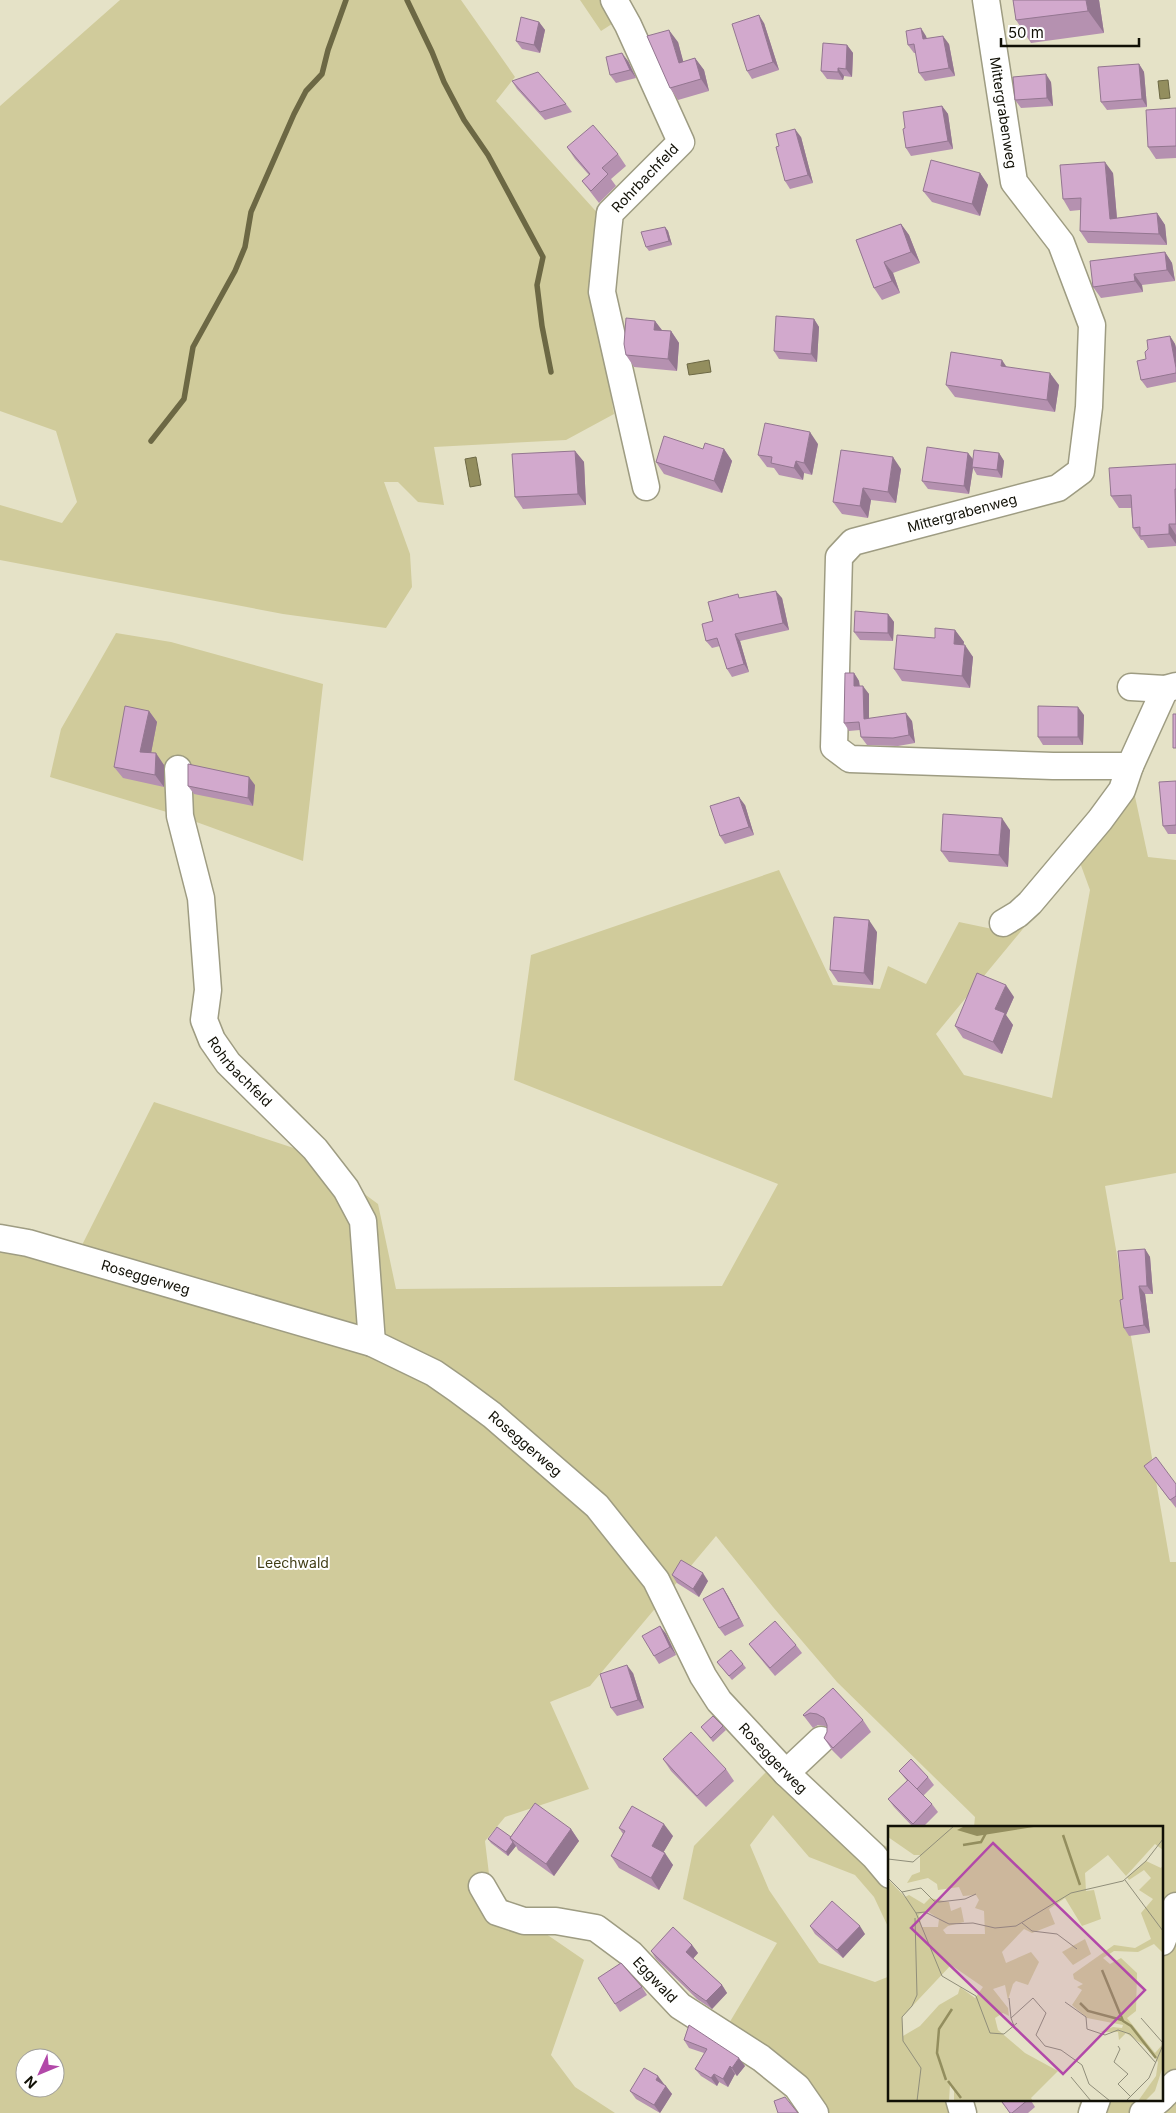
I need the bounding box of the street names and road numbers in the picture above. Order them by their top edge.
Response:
street label: Mittergrabenweg [987,56,1021,170]
street label: Rohrbachfeld [608,140,682,215]
street label: Mittergrabenweg [905,490,1018,535]
street label: Rohrbachfeld [204,1033,276,1110]
street label: Roseggerweg [100,1256,192,1298]
street label: Roseggerweg [485,1407,566,1480]
street label: Roseggerweg [736,1719,811,1797]
street label: Eggwald [630,1953,681,2006]

